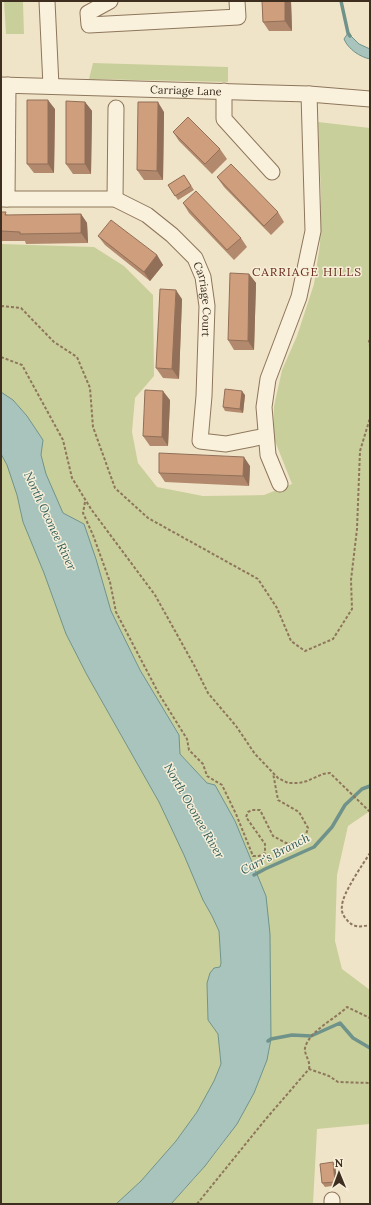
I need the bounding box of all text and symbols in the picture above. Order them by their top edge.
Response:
street label: Carriage Lane [150,82,222,98]
street label: Carriage Court [190,259,214,338]
district label: CARRIAGE HILLS [252,264,362,279]
water label: North Oconee River [21,469,80,573]
water label: North Oconee River [161,761,228,861]
water label: Carr's Branch [238,830,312,877]
north arrow [319,1153,359,1193]
text: N [334,1156,344,1170]

